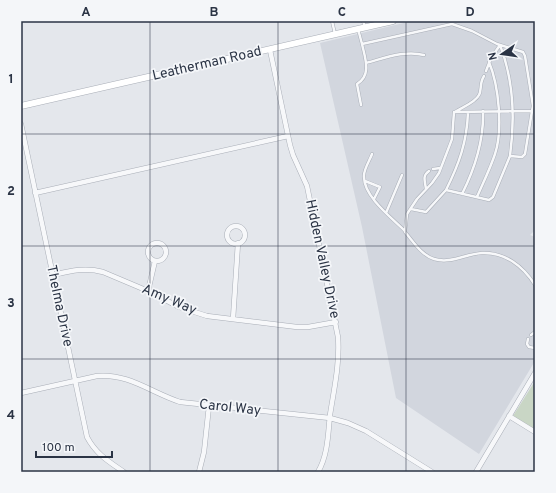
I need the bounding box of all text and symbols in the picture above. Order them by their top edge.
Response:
text: A [81,5,91,21]
text: B [210,5,219,21]
text: C [338,5,346,21]
text: D [465,5,475,21]
north arrow [482,34,522,74]
street label: Leatherman Road [151,43,263,85]
text: N [486,51,501,61]
text: 1 [8,72,14,88]
text: 2 [7,184,15,200]
street label: Hidden Valley Drive [301,198,343,320]
street label: Thelma Drive [42,264,76,348]
street label: Amy Way [139,281,199,319]
text: 3 [7,296,15,312]
street label: Carol Way [198,396,262,420]
text: 4 [7,408,15,424]
scale bar [36,433,112,459]
text: 100 m [42,440,75,456]

